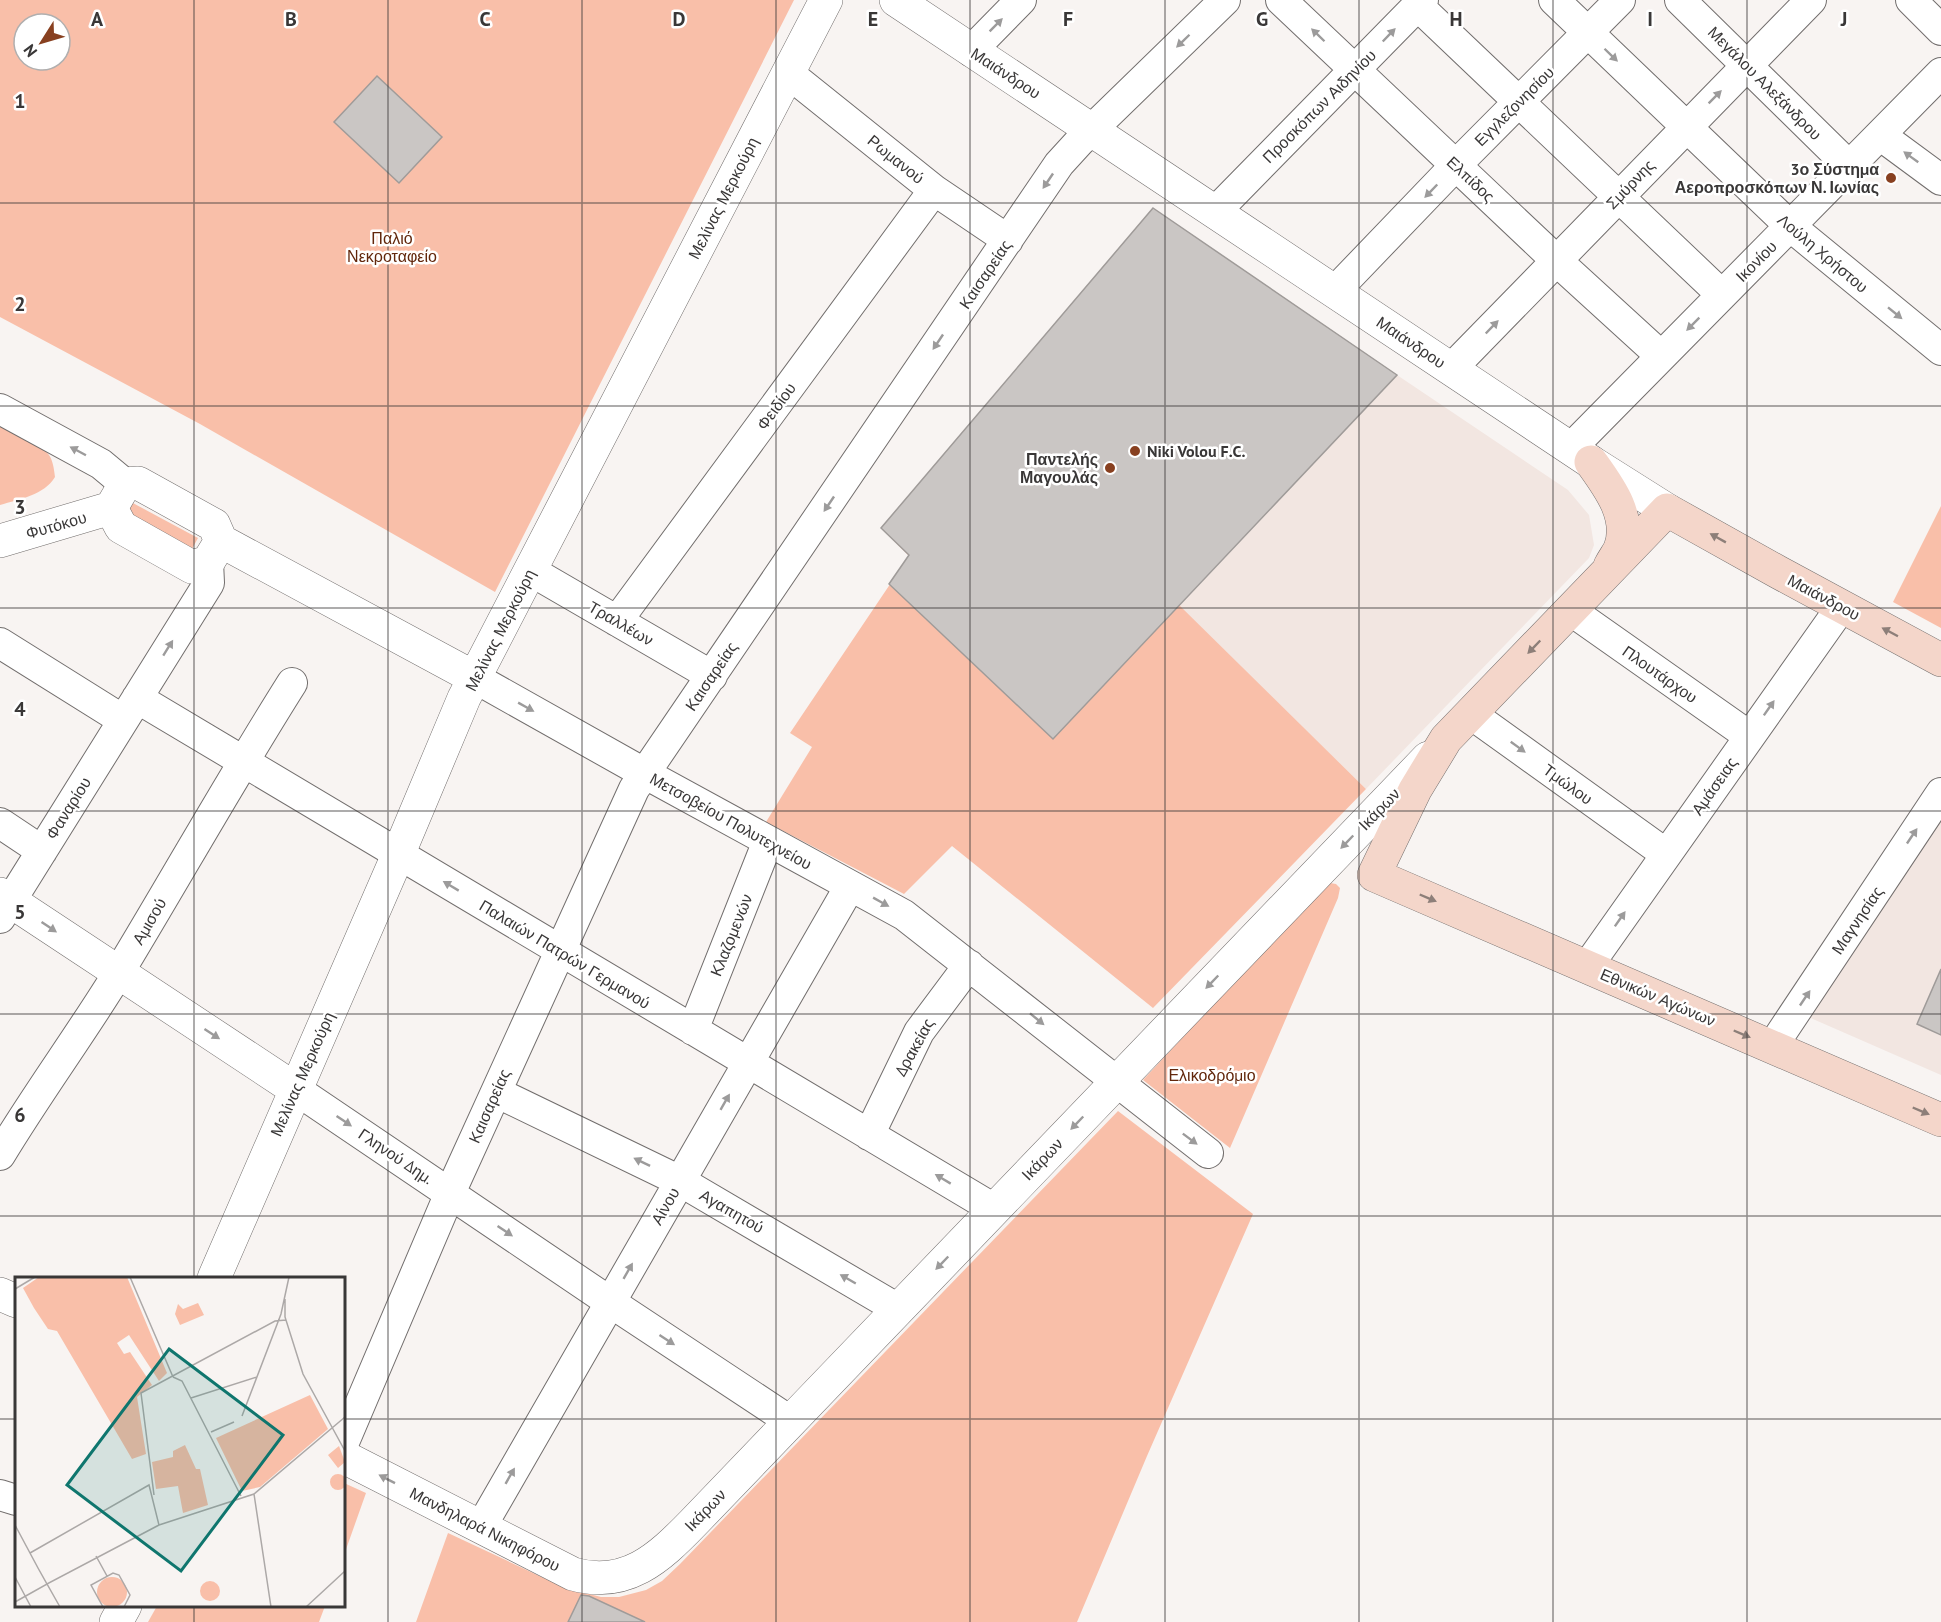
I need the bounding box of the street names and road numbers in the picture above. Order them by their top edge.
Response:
street label: Μεγάλου Αλεξάνδρου [1704,22,1826,144]
street label: Μαιάνδρου [967,43,1045,103]
street label: Προσκόπων Αιδηνίου [1258,45,1380,167]
street label: Εγγλεζονησίου [1470,62,1558,150]
street label: Ρωμανού [864,130,928,188]
street label: Μελίνας Μερκούρη [684,134,762,262]
street label: Ελπίδος [1443,152,1499,206]
street label: Σμύρνης [1602,155,1659,213]
street label: Λούλη Χρήστου [1774,209,1872,297]
street label: Καισαρείας [955,235,1016,312]
street label: Ικονίου [1731,236,1781,286]
street label: Μαιάνδρου [1373,312,1449,372]
street label: Φειδίου [752,378,800,434]
street label: Φυτόκου [23,507,89,543]
street label: Μελίνας Μερκούρη [461,566,539,694]
street label: Μαιάνδρου [1784,570,1864,624]
street label: Τραλλέων [585,596,657,650]
street label: Καισαρείας [681,637,742,714]
street label: Πλουτάρχου [1619,641,1701,707]
street label: Αμάσειας [1687,753,1741,819]
street label: Τμώλου [1539,759,1597,809]
street label: Μετσοβείου Πολυτεχνείου [647,768,815,874]
street label: Φαναρίου [41,773,95,843]
street label: Ικάρων [1354,784,1404,834]
street label: Μαγνησίας [1827,882,1887,958]
street label: Κλαζομενών [705,891,757,979]
street label: Αμισού [128,894,170,948]
street label: Παλαιών Πατρών Γερμανού [476,895,654,1013]
street label: Εθνικών Αγώνων [1597,964,1719,1030]
street label: Μελίνας Μερκούρη [266,1009,338,1139]
street label: Δρακείας [890,1014,938,1079]
street label: Καισαρείας [464,1066,514,1146]
street label: Γληνού Δημ. [355,1124,437,1188]
street label: Ικάρων [1017,1134,1067,1184]
street label: Αίνου [646,1184,684,1228]
street label: Αγαπητού [696,1185,768,1237]
street label: Μανδηλαρά Νικηφόρου [406,1482,564,1576]
street label: Ικάρων [680,1485,730,1535]

